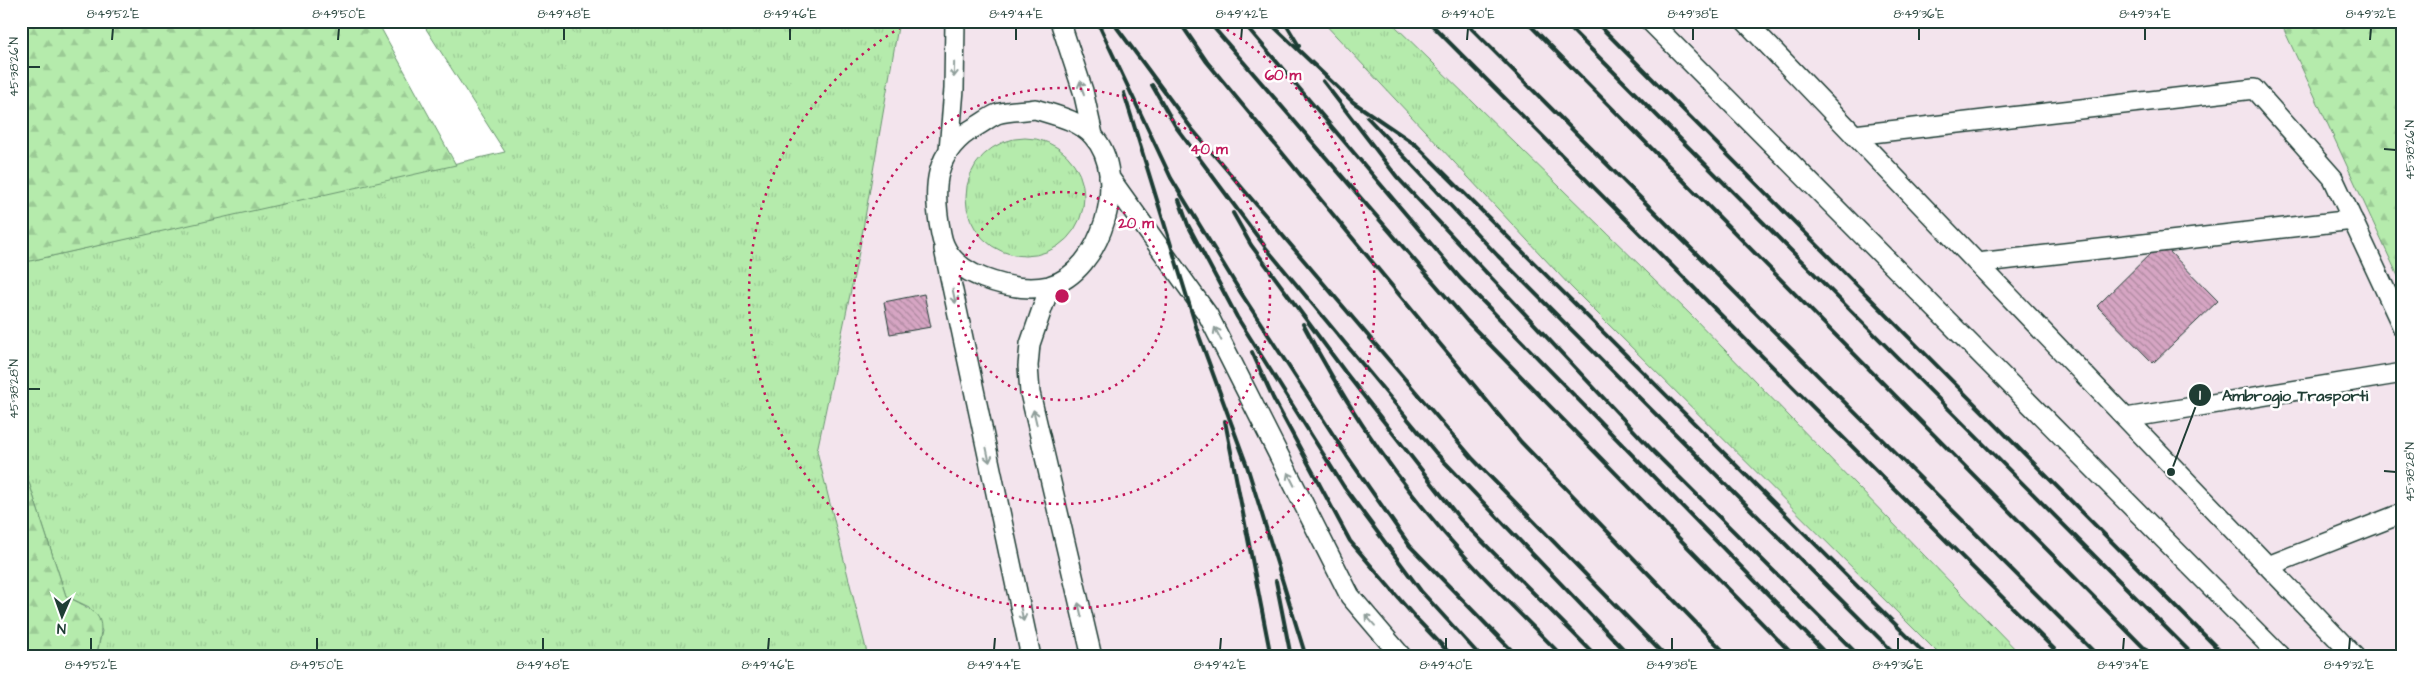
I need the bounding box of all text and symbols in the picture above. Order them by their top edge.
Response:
text: 8°49'52"E [87,6,139,23]
text: 8°49'50"E [312,6,366,23]
text: 8°49'48"E [537,6,591,23]
text: 8°49'46"E [764,6,817,23]
text: 8°49'44"E [989,6,1043,23]
text: 8°49'42"E [1216,6,1268,23]
text: 8°49'40"E [1441,6,1495,23]
text: 8°49'38"E [1667,6,1719,23]
text: 8°49'36"E [1894,6,1944,23]
text: 8°49'34"E [2119,6,2171,23]
text: 8°49'32"E [2346,6,2396,23]
text: 45°38'26"N [6,37,23,97]
one-way arrow [949,62,959,78]
text: 60 m [1265,65,1302,86]
one-way arrow [1077,80,1086,96]
text: 45°38'26"N [2402,120,2419,180]
text: 40 m [1190,139,1228,160]
text: 20 m [1117,213,1154,234]
one-way arrow [950,287,959,303]
centre of rings [1053,287,1071,305]
one-way arrow [1213,327,1222,342]
text: 45°38'28"N [6,358,23,419]
callout: Ambrogio Trasporti [2187,380,2378,411]
text: 1 [2199,385,2201,406]
text: Ambrogio Trasporti [2222,385,2369,409]
one-way arrow [1030,410,1039,426]
text: 45°38'28"N [2402,441,2419,502]
one-way arrow [984,446,993,462]
one-way arrow [1286,472,1295,487]
north arrow [38,590,88,640]
one-way arrow [1075,602,1084,618]
one-way arrow [1018,605,1027,621]
one-way arrow [1365,614,1376,627]
text: N [57,618,66,638]
text: 8°49'52"E [65,657,117,674]
text: 8°49'50"E [290,657,344,674]
text: 8°49'48"E [516,657,570,674]
text: 8°49'46"E [742,657,795,674]
text: 8°49'44"E [967,657,1021,674]
text: 8°49'42"E [1194,657,1246,674]
text: 8°49'40"E [1419,657,1473,674]
text: 8°49'38"E [1646,657,1698,674]
text: 8°49'36"E [1873,657,1923,674]
text: 8°49'34"E [2097,657,2149,674]
text: 8°49'32"E [2324,657,2374,674]

